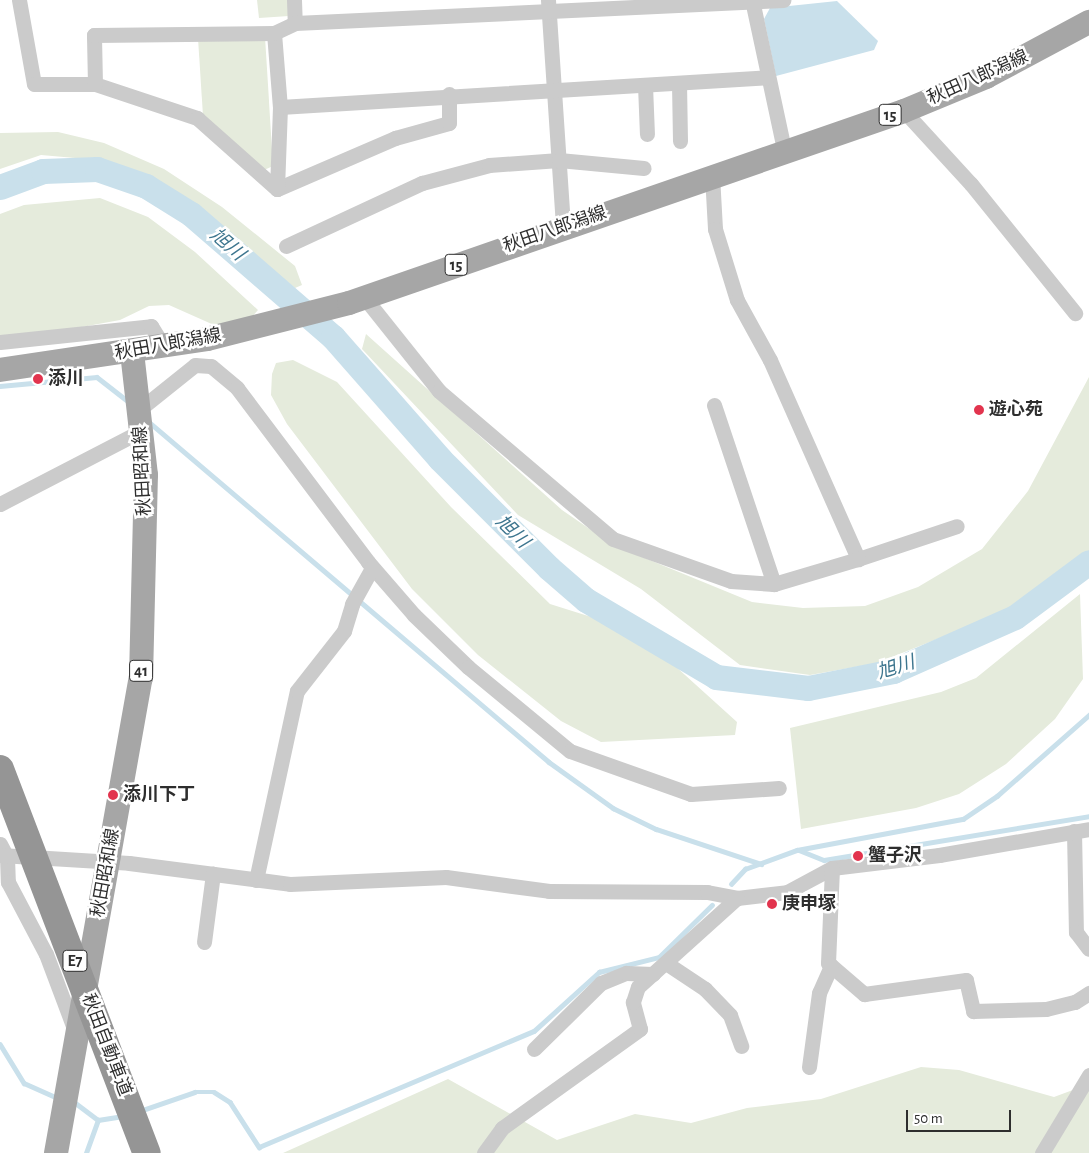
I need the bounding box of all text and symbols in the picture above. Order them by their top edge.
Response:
street label: 秋田八郎潟線 [924,46,1032,110]
road number: 15 [878,102,902,128]
street label: 秋田八郎潟線 [500,202,610,258]
water label: 旭川 [205,224,249,266]
road number: 15 [444,252,468,278]
street label: 秋田八郎潟線 [113,325,223,365]
place label: 添川 [48,368,84,390]
marker: 添川 [32,373,44,385]
place label: 遊心苑 [989,399,1043,421]
marker: 遊心苑 [973,404,985,416]
street label: 秋田昭和線 [130,425,156,517]
water label: 旭川 [491,511,533,553]
water label: 旭川 [874,652,918,684]
road number: 41 [128,658,154,684]
place label: 添川下丁 [123,784,195,806]
marker: 添川下丁 [107,789,119,801]
street label: 秋田昭和線 [88,827,124,919]
place label: 蟹子沢 [868,845,922,867]
marker: 蟹子沢 [852,850,864,862]
place label: 庚申塚 [782,893,836,915]
marker: 庚申塚 [766,898,778,910]
road number: E7 [61,948,89,974]
street label: 秋田自動車道 [77,991,135,1099]
scale bar [909,1100,1014,1132]
text: 50 m [914,1111,943,1126]

